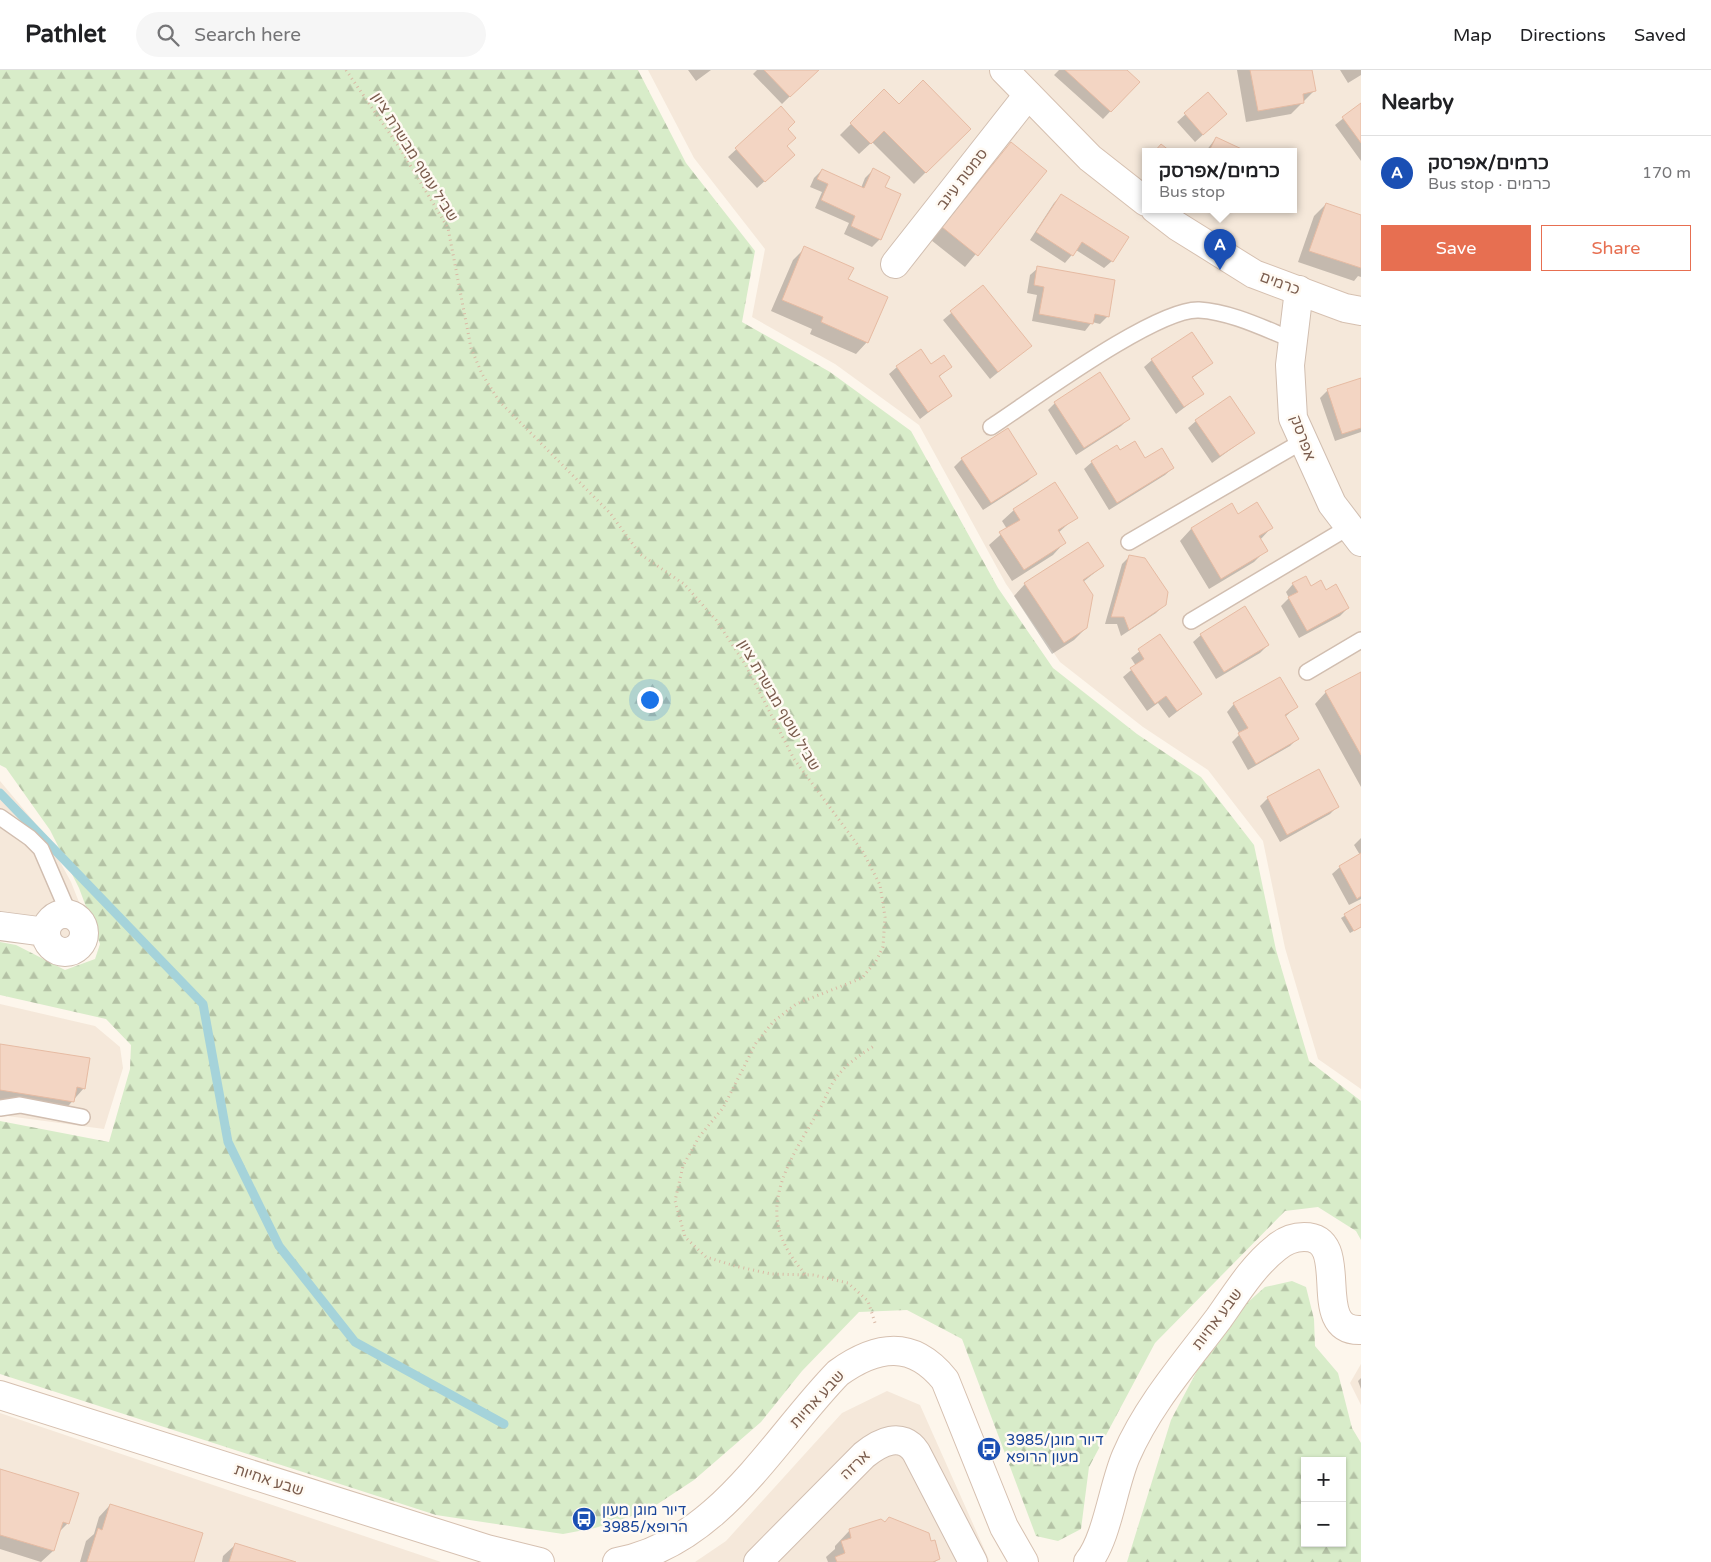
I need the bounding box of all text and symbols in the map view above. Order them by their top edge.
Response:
search box [136,12,486,57]
text: Pathlet [25,20,106,49]
icon: search [154,21,182,49]
text: Search here [194,24,301,46]
text: Map [1453,24,1492,46]
text: Directions [1520,24,1606,46]
text: Saved [1634,24,1686,46]
street label: שביל עוטף מבשרת ציון [368,89,462,225]
text: Nearby [1381,90,1454,115]
street label: סמטת עינב [933,145,991,213]
popup [1142,148,1297,213]
text: כרמים/אפרסק [1428,152,1549,174]
text: כרמים/אפרסק [1159,160,1280,182]
text: A [1391,163,1403,183]
text: 170 m [1642,163,1691,183]
text: Bus stop · כרמים [1428,174,1551,194]
text: Bus stop [1159,182,1225,202]
button: Save [1381,225,1531,271]
button: Share [1541,225,1691,271]
pin: A [1204,229,1236,270]
street label: כרמים [1257,267,1303,299]
street label: אפרסק [1286,413,1320,463]
street label: שביל עוטף מבשרת ציון [734,636,824,774]
your location [637,687,663,713]
street label: שבע אחיות [1188,1285,1246,1353]
street label: שבע אחיות [786,1367,848,1431]
place label: 3985/דיור מוגן מעון הרופא [1006,1431,1104,1466]
bus stop icon: 3985/דיור מוגן מעון הרופא [976,1436,1002,1462]
street label: ארזה [836,1446,874,1483]
map controls [1301,1457,1346,1547]
button: + [1301,1457,1346,1502]
street label: שבע אחיות [232,1460,306,1500]
place label: דיור מוגן מעון הרופא/3985 [602,1501,688,1536]
button: − [1301,1502,1346,1547]
bus stop icon: דיור מוגן מעון הרופא/3985 [571,1506,597,1532]

